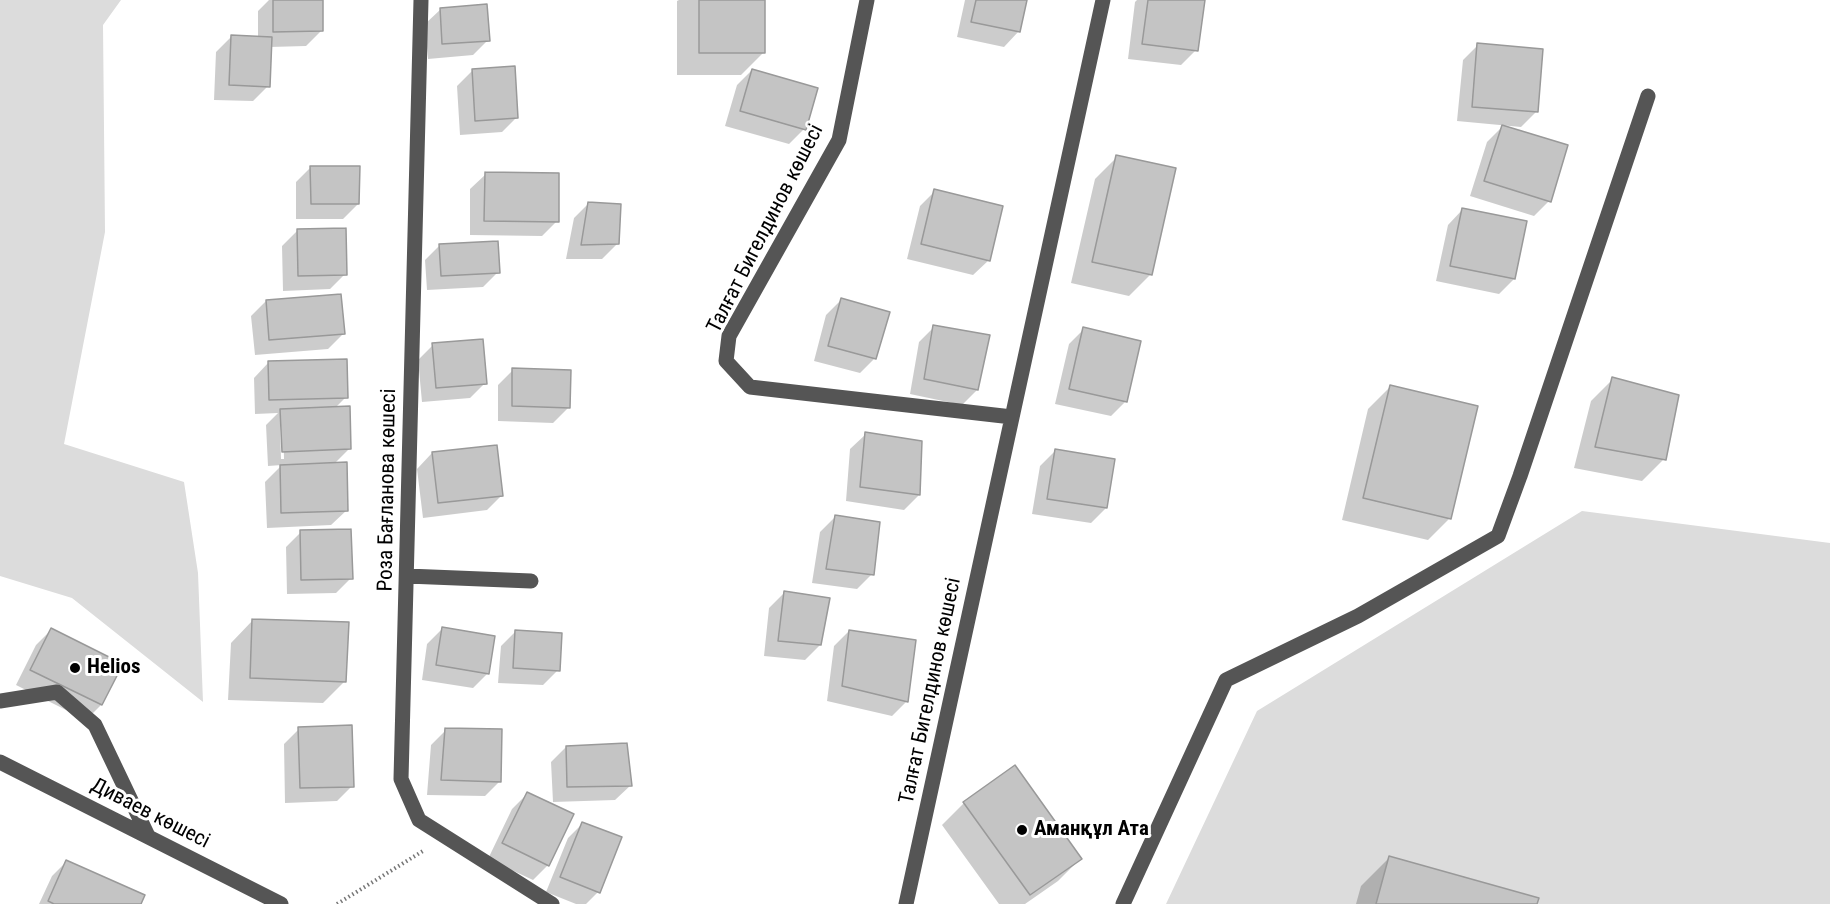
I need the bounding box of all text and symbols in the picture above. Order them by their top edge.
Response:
street label: Талғат Бигелдинов көшесі [702,121,830,337]
street label: Роза Бағланова көшесі [374,388,402,592]
street label: Талғат Бигелдинов көшесі [895,576,967,806]
place label: Helios [87,655,141,681]
marker: Helios [68,661,82,675]
street label: Диваев көшесі [86,773,214,855]
place label: Аманқұл Ата [1034,817,1149,843]
marker: Аманқұл Ата [1015,823,1029,837]

